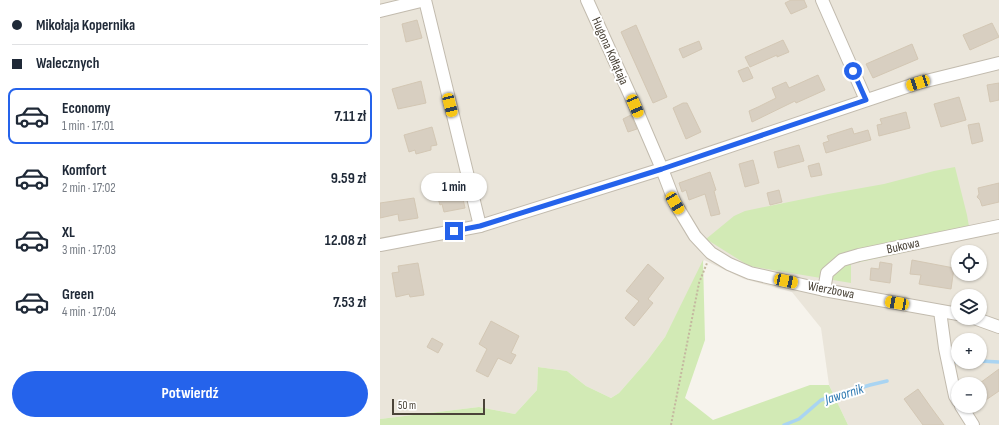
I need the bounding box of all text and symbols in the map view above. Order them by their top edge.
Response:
street label: Hugona Kołłątaja [588,15,632,87]
text: Mikołaja Kopernika [36,16,135,35]
text: Walecznych [36,54,99,73]
route start [844,62,862,80]
car [905,74,931,92]
car [441,92,459,118]
car [625,93,645,119]
icon: car [14,98,50,134]
text: Economy [62,99,111,118]
text: 7.11 zł [334,107,366,126]
text: 1 min · 17:01 [62,118,114,134]
icon: car [14,160,50,196]
text: Komfort [62,161,106,180]
text: 9.59 zł [331,169,366,188]
callout: 1 min [421,173,487,201]
text: 1 min [442,179,466,195]
text: 2 min · 17:02 [62,180,116,196]
car [664,190,686,216]
icon: car [14,222,50,258]
route end [445,222,463,240]
text: XL [62,223,75,242]
text: 12.08 zł [325,231,366,250]
street label: Bukowa [885,235,921,257]
text: 3 min · 17:03 [62,242,116,258]
map controls [951,245,987,413]
button: locate [951,245,987,281]
car [773,273,799,289]
street label: Wierzbowa [806,278,856,302]
icon: car [14,284,50,320]
text: Green [62,285,94,304]
button: layers [951,289,987,325]
text: 7.53 zł [333,293,366,312]
car [884,295,910,311]
text: 4 min · 17:04 [62,304,116,320]
button: + [951,333,987,369]
button: Potwierdź [12,371,368,417]
button: − [951,377,987,413]
water label: Jawornik [822,380,866,408]
scale bar [392,397,485,416]
text: 50 m [398,399,416,412]

